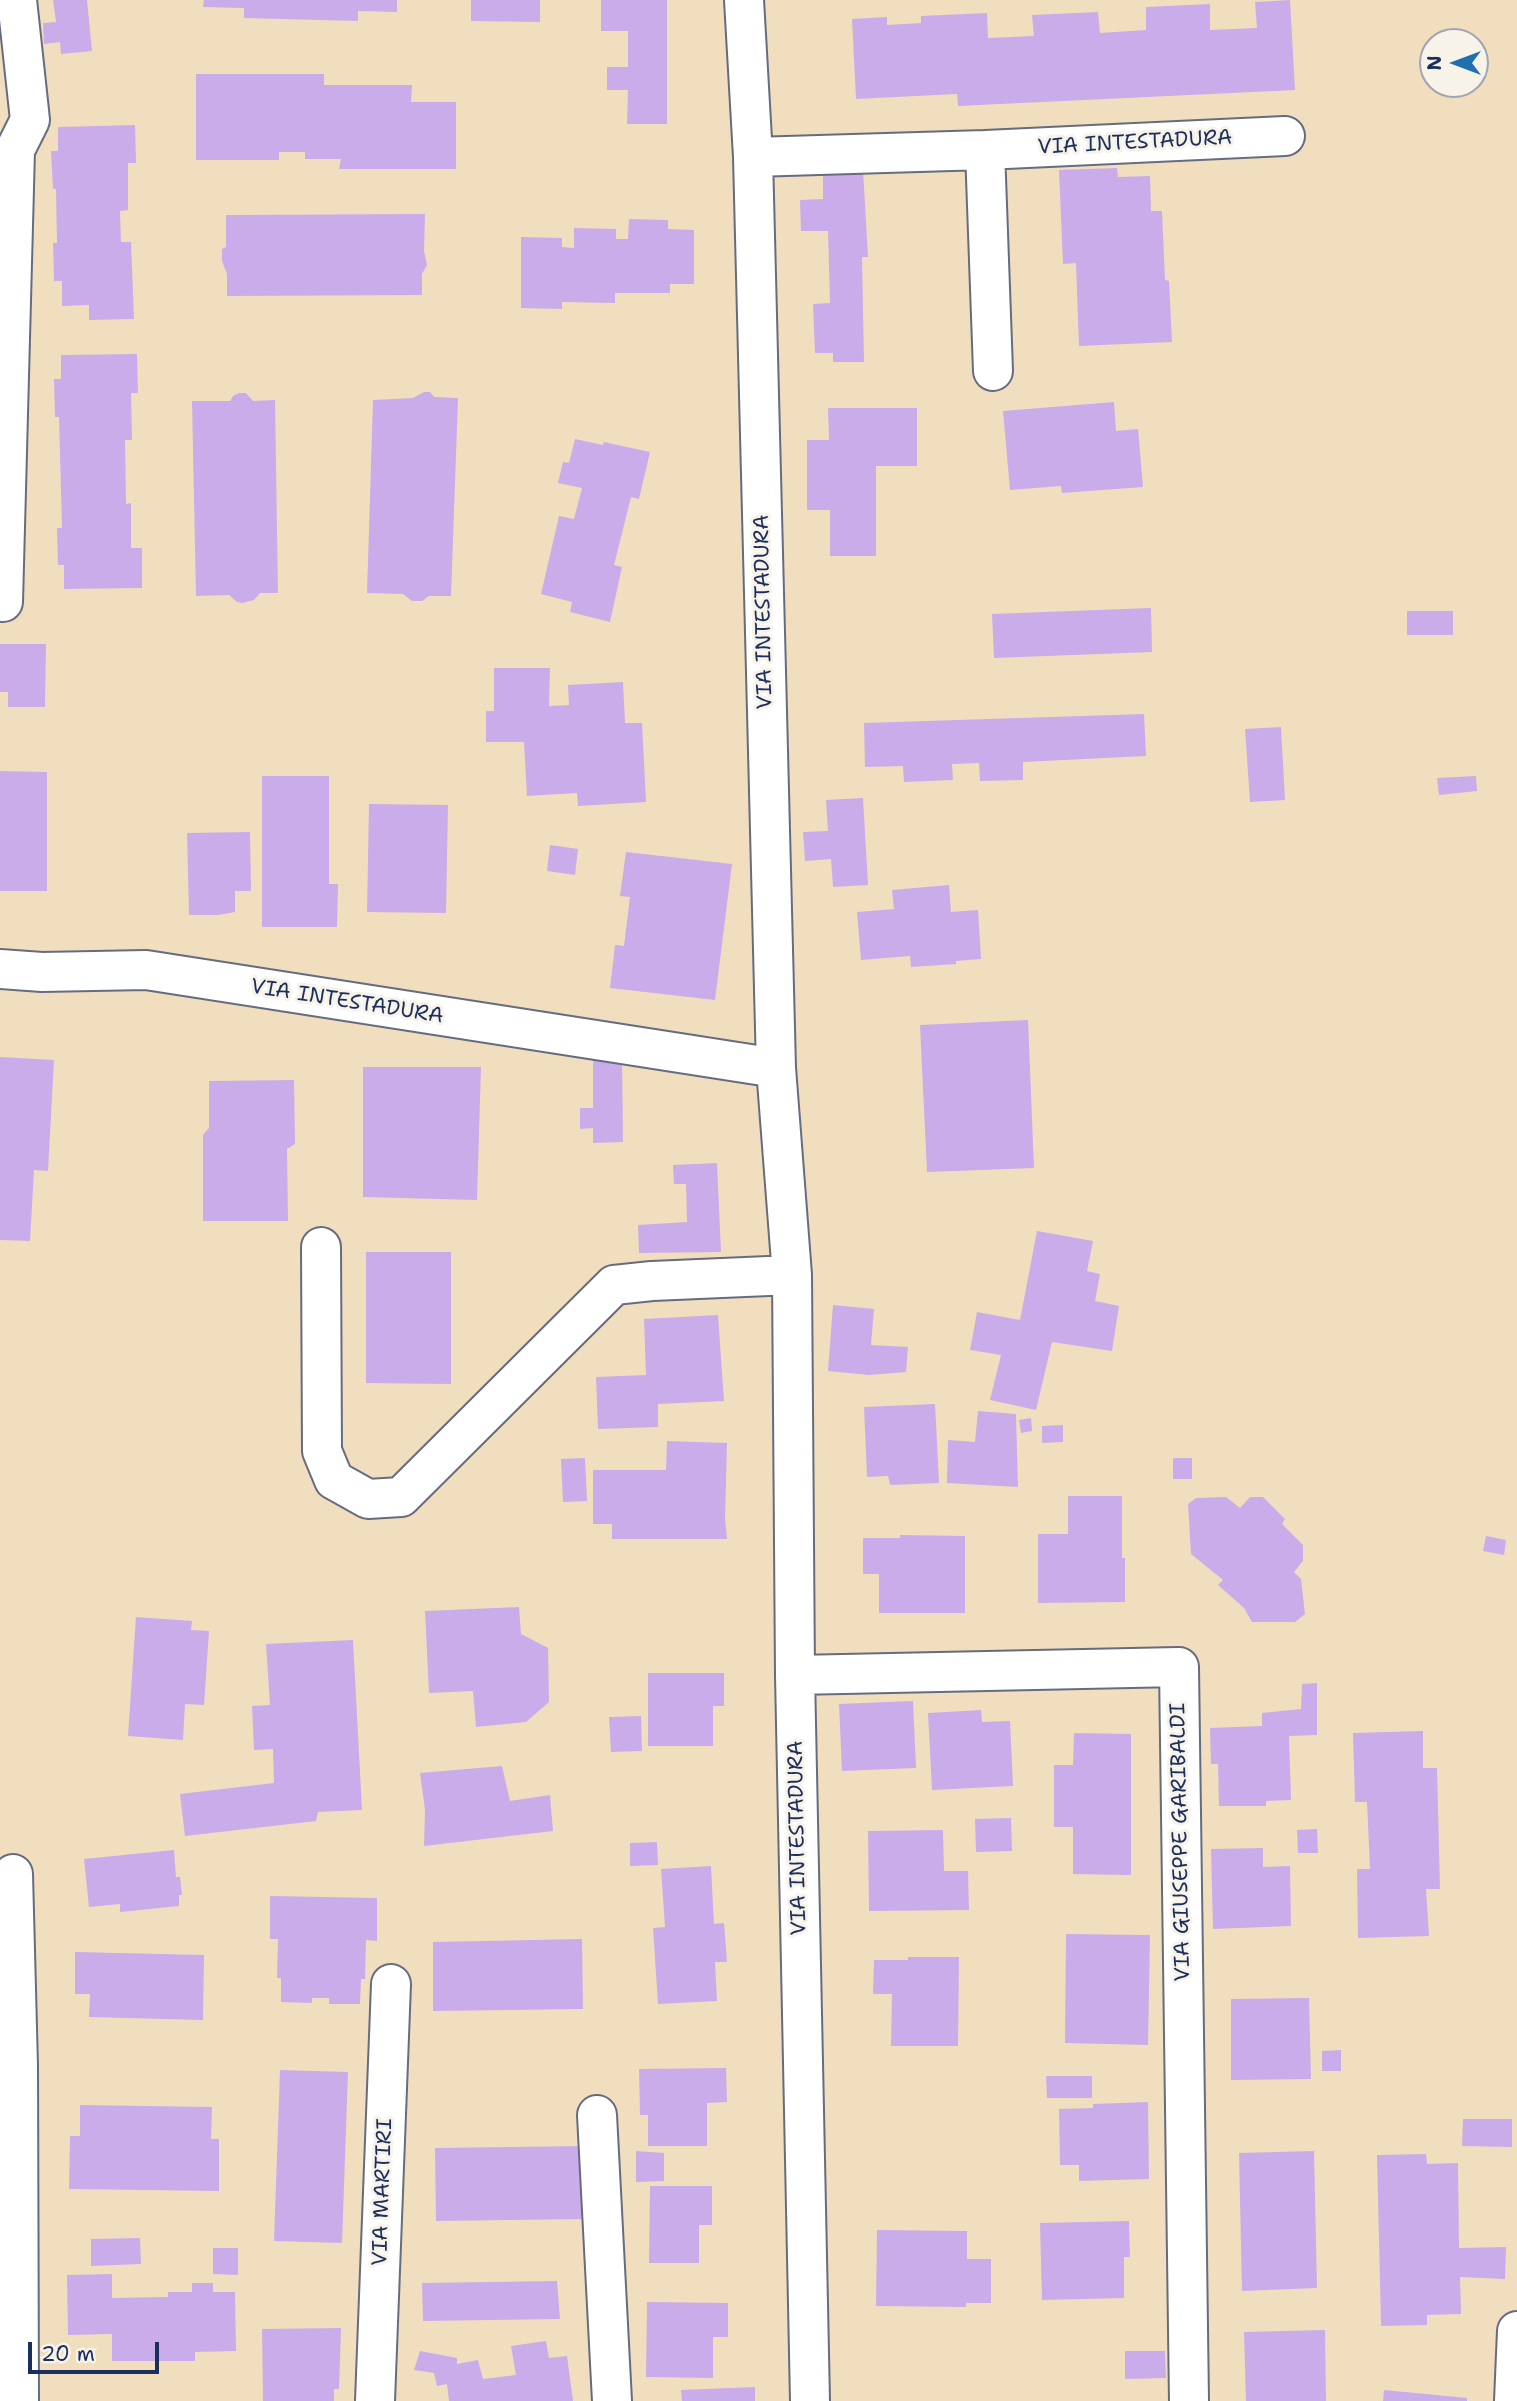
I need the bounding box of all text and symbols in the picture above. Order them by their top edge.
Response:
north arrow [1419,28,1489,98]
text: N [1422,55,1447,71]
street label: VIA INTESTADURA [1037,125,1233,161]
street label: VIA INTESTADURA [750,514,778,710]
street label: VIA INTESTADURA [249,974,445,1030]
street label: VIA GIUSEPPE GARIBALDI [1166,1702,1196,1982]
street label: VIA INTESTADURA [784,1740,812,1936]
street label: VIA MARTIRI [368,2118,398,2266]
scale bar [32,2328,163,2372]
text: 20 m [41,2340,95,2368]

